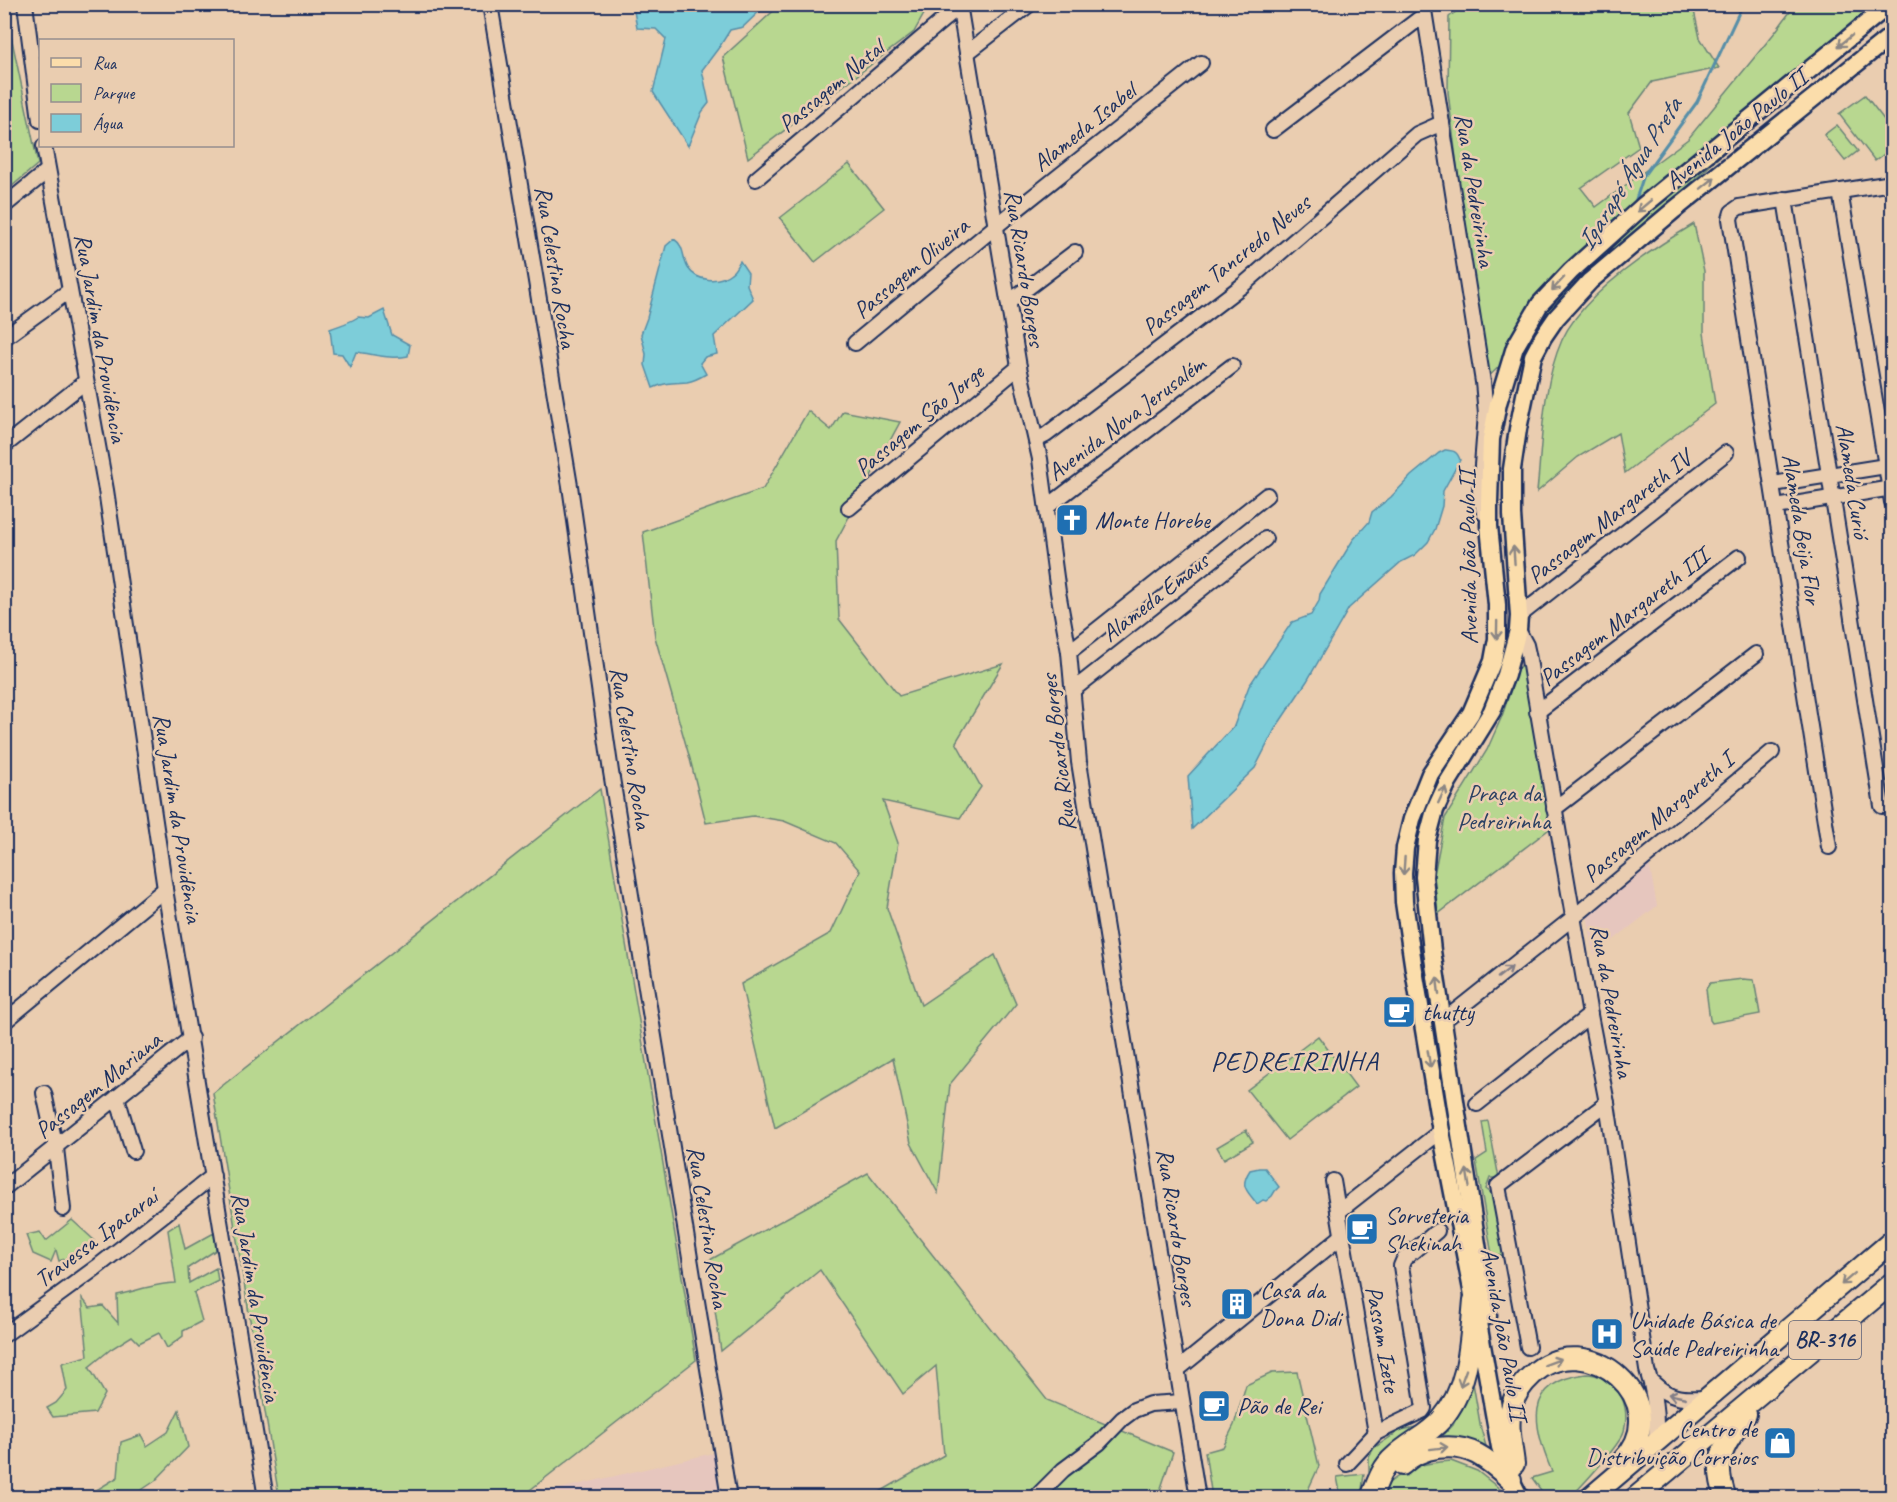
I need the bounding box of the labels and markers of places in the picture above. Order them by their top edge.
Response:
church icon: Monte Horebe [1054,502,1090,538]
place label: Monte Horebe [1095,505,1212,535]
cafe icon: thutty [1381,994,1417,1030]
place label: thutty [1422,997,1476,1027]
place label: Sorveteria Shekinah [1385,1200,1469,1258]
cafe icon: Sorveteria Shekinah [1344,1211,1380,1247]
place label: Casa da Dona Didi [1260,1275,1344,1333]
building icon: Casa da Dona Didi [1219,1286,1255,1322]
place label: Unidade Básica de Saúde Pedreirinha [1630,1305,1780,1363]
hospital icon: Unidade Básica de Saúde Pedreirinha [1589,1316,1625,1352]
cafe icon: Pão de Rei [1196,1388,1232,1424]
place label: Pão de Rei [1237,1391,1323,1421]
place label: Centro de Distribuição Correios [1586,1414,1759,1472]
shop icon: Centro de Distribuição Correios [1762,1425,1798,1461]

